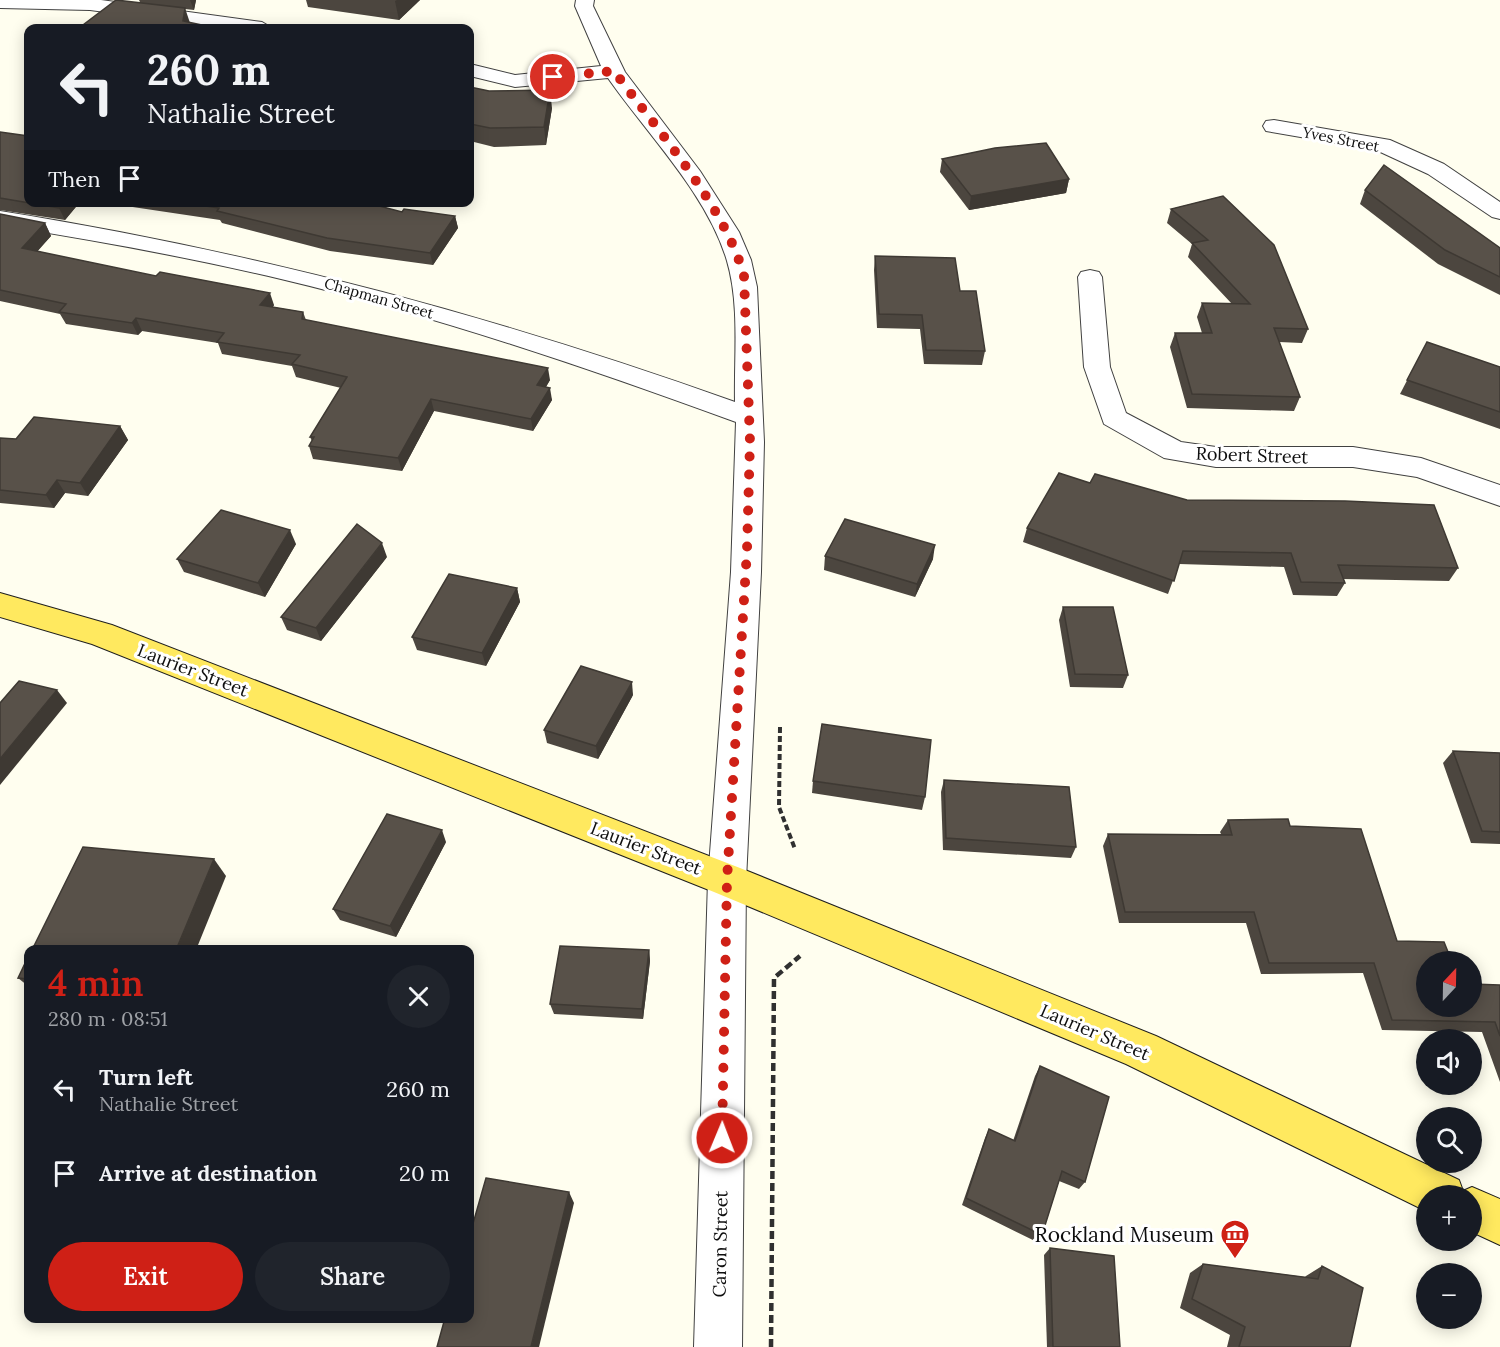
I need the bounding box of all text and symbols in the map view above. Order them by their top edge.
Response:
text: 260 m [147,43,270,97]
icon: left [48,48,126,126]
pin [527,51,578,102]
icon: arrive [536,60,569,93]
text: Nathalie Street [147,96,335,130]
street label: Yves Street [1300,122,1381,156]
icon: arrive [113,162,146,195]
text: Then [48,165,101,193]
street label: Chapman Street [322,273,436,323]
street label: Robert Street [1195,442,1309,468]
street label: Laurier Street [134,638,252,702]
street label: Laurier Street [587,816,705,880]
north arrow [1416,951,1482,1017]
map controls [1416,951,1482,1329]
text: 4 min [48,960,144,1006]
button: close [387,965,450,1028]
street label: Laurier Street [1037,999,1153,1065]
text: 280 m · 08:51 [48,1006,168,1031]
button: sound [1416,1029,1482,1095]
text: Turn left [99,1063,193,1091]
icon: left [48,1073,81,1106]
text: 260 m [386,1075,450,1103]
text: Nathalie Street [99,1091,238,1116]
position arrow [690,1106,754,1170]
button: search [1416,1107,1482,1173]
icon: arrive [48,1157,81,1190]
text: Arrive at destination [99,1159,317,1187]
text: 20 m [399,1159,450,1187]
button: + [1416,1185,1482,1251]
street label: Caron Street [708,1190,732,1298]
museum icon: Rockland Museum [1219,1218,1251,1260]
place label: Rockland Museum [1035,1221,1214,1248]
button: Exit [48,1242,243,1311]
button: Share [255,1242,450,1311]
button: − [1416,1263,1482,1329]

